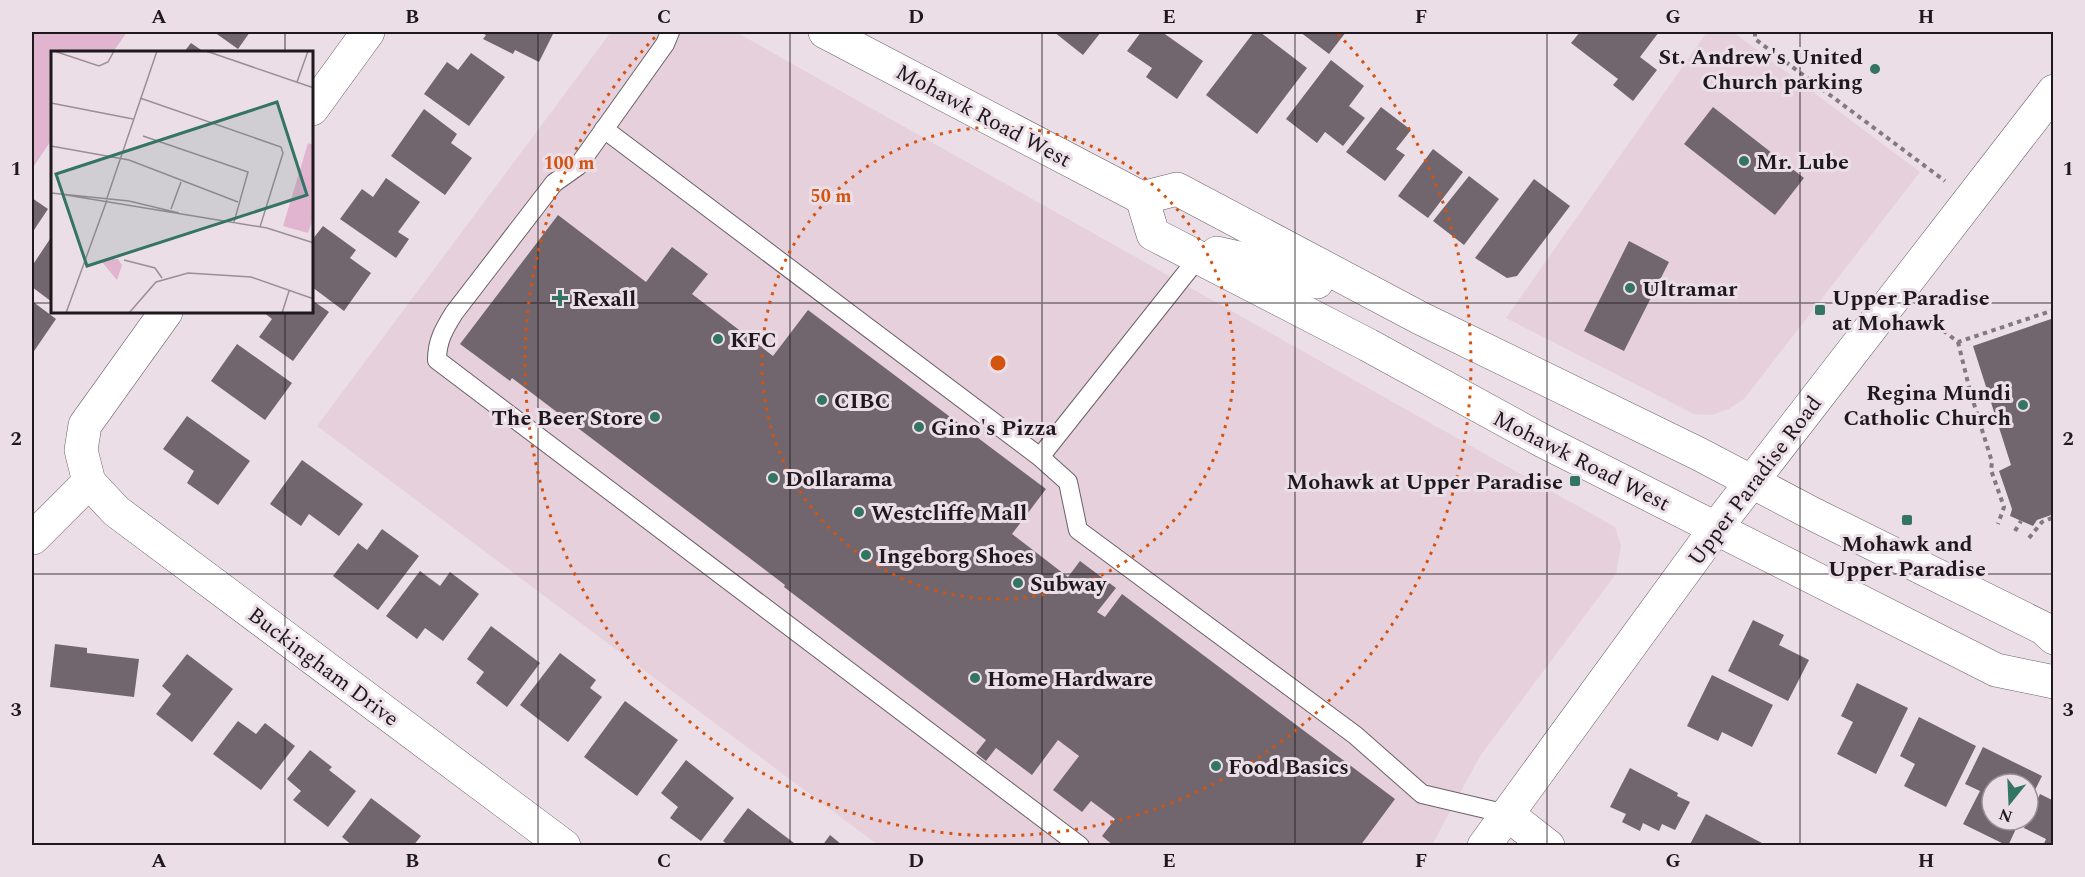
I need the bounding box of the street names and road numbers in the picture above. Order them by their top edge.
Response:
street label: Mohawk Road West [890,56,1077,177]
street label: Upper Paradise Road [1680,389,1830,573]
street label: Mohawk Road West [1487,402,1676,520]
street label: Buckingham Drive [240,599,406,735]

